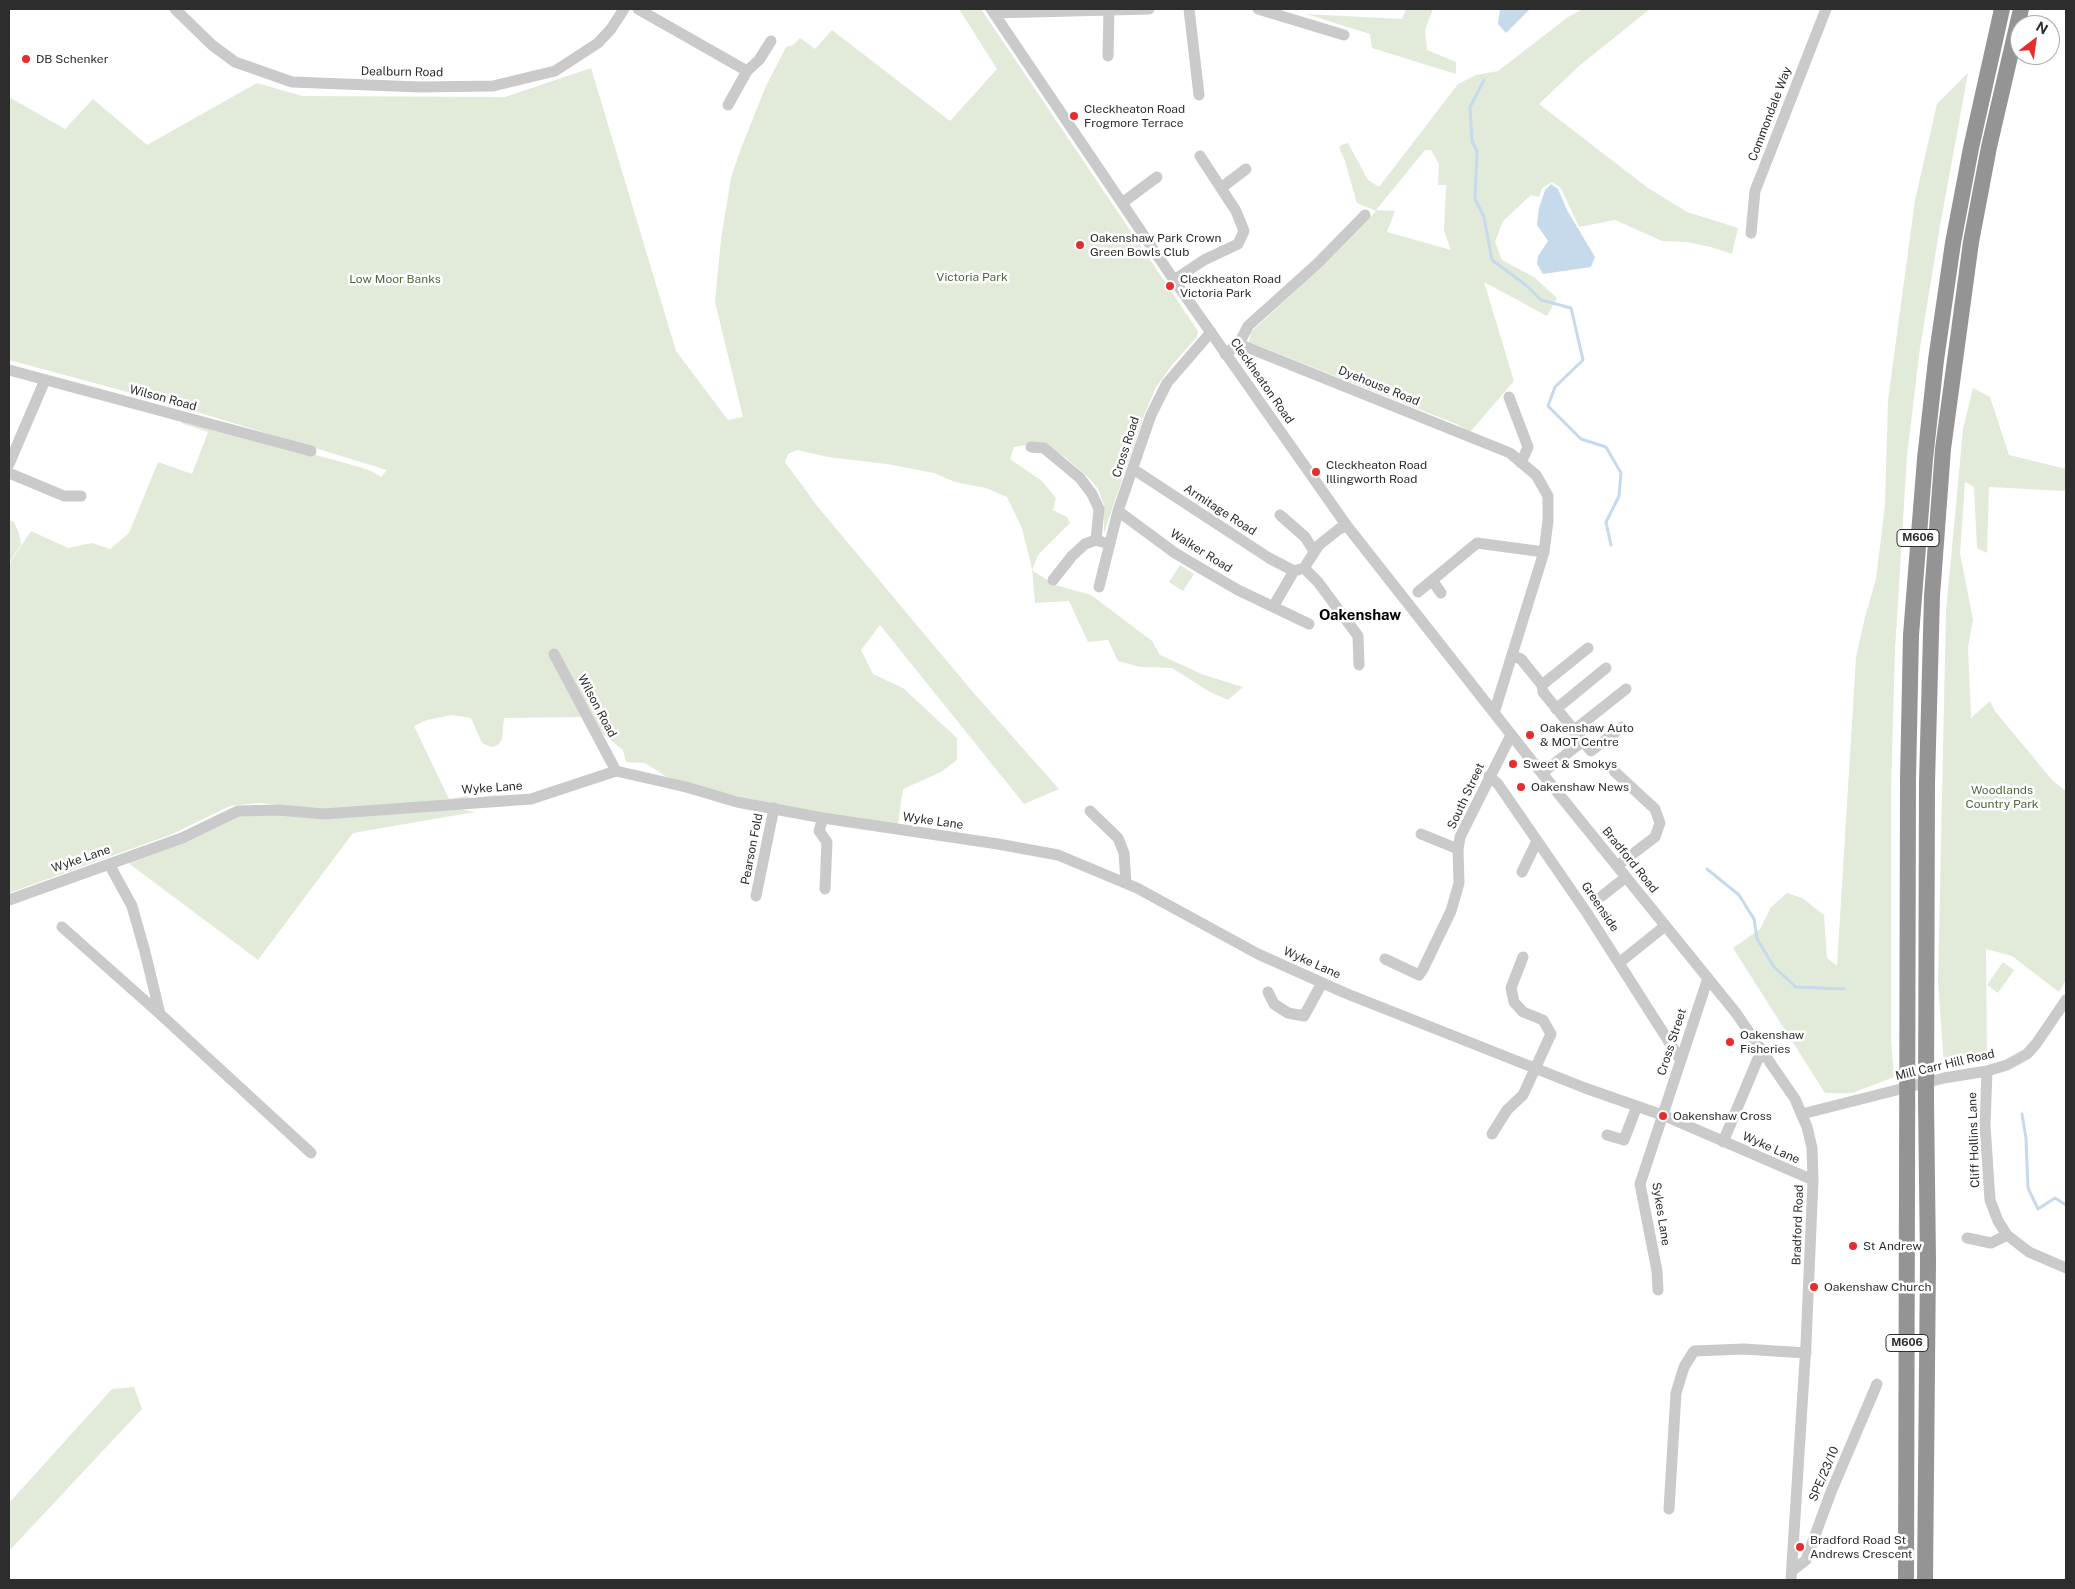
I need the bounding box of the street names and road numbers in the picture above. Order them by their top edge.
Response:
street label: Dealburn Road [361,64,443,80]
street label: Commondale Way [1745,65,1795,163]
street label: Cleckheaton Road [1227,335,1297,427]
street label: Dyehouse Road [1336,363,1422,409]
street label: Wilson Road [128,382,198,414]
street label: Cross Road [1109,415,1143,479]
street label: Armitage Road [1181,481,1259,539]
street label: Walker Road [1167,526,1235,576]
road number: M606 [1897,530,1939,546]
street label: Wilson Road [574,672,620,740]
street label: South Street [1444,761,1488,831]
street label: Wyke Lane [461,779,523,797]
street label: Wyke Lane [902,810,964,832]
street label: Pearson Fold [738,812,766,886]
street label: Bradford Road [1599,824,1661,896]
street label: Wyke Lane [50,842,112,876]
street label: Greenside [1578,879,1622,935]
street label: Wyke Lane [1281,944,1343,982]
street label: Cross Street [1654,1007,1690,1077]
street label: Mill Carr Hill Road [1894,1047,1996,1083]
street label: Cliff Hollins Lane [1965,1092,1983,1188]
street label: Wyke Lane [1740,1129,1802,1167]
street label: Sykes Lane [1649,1181,1673,1247]
street label: Bradford Road [1789,1184,1807,1266]
road number: M606 [1886,1335,1928,1352]
street label: SPE/23/10 [1806,1444,1842,1504]

